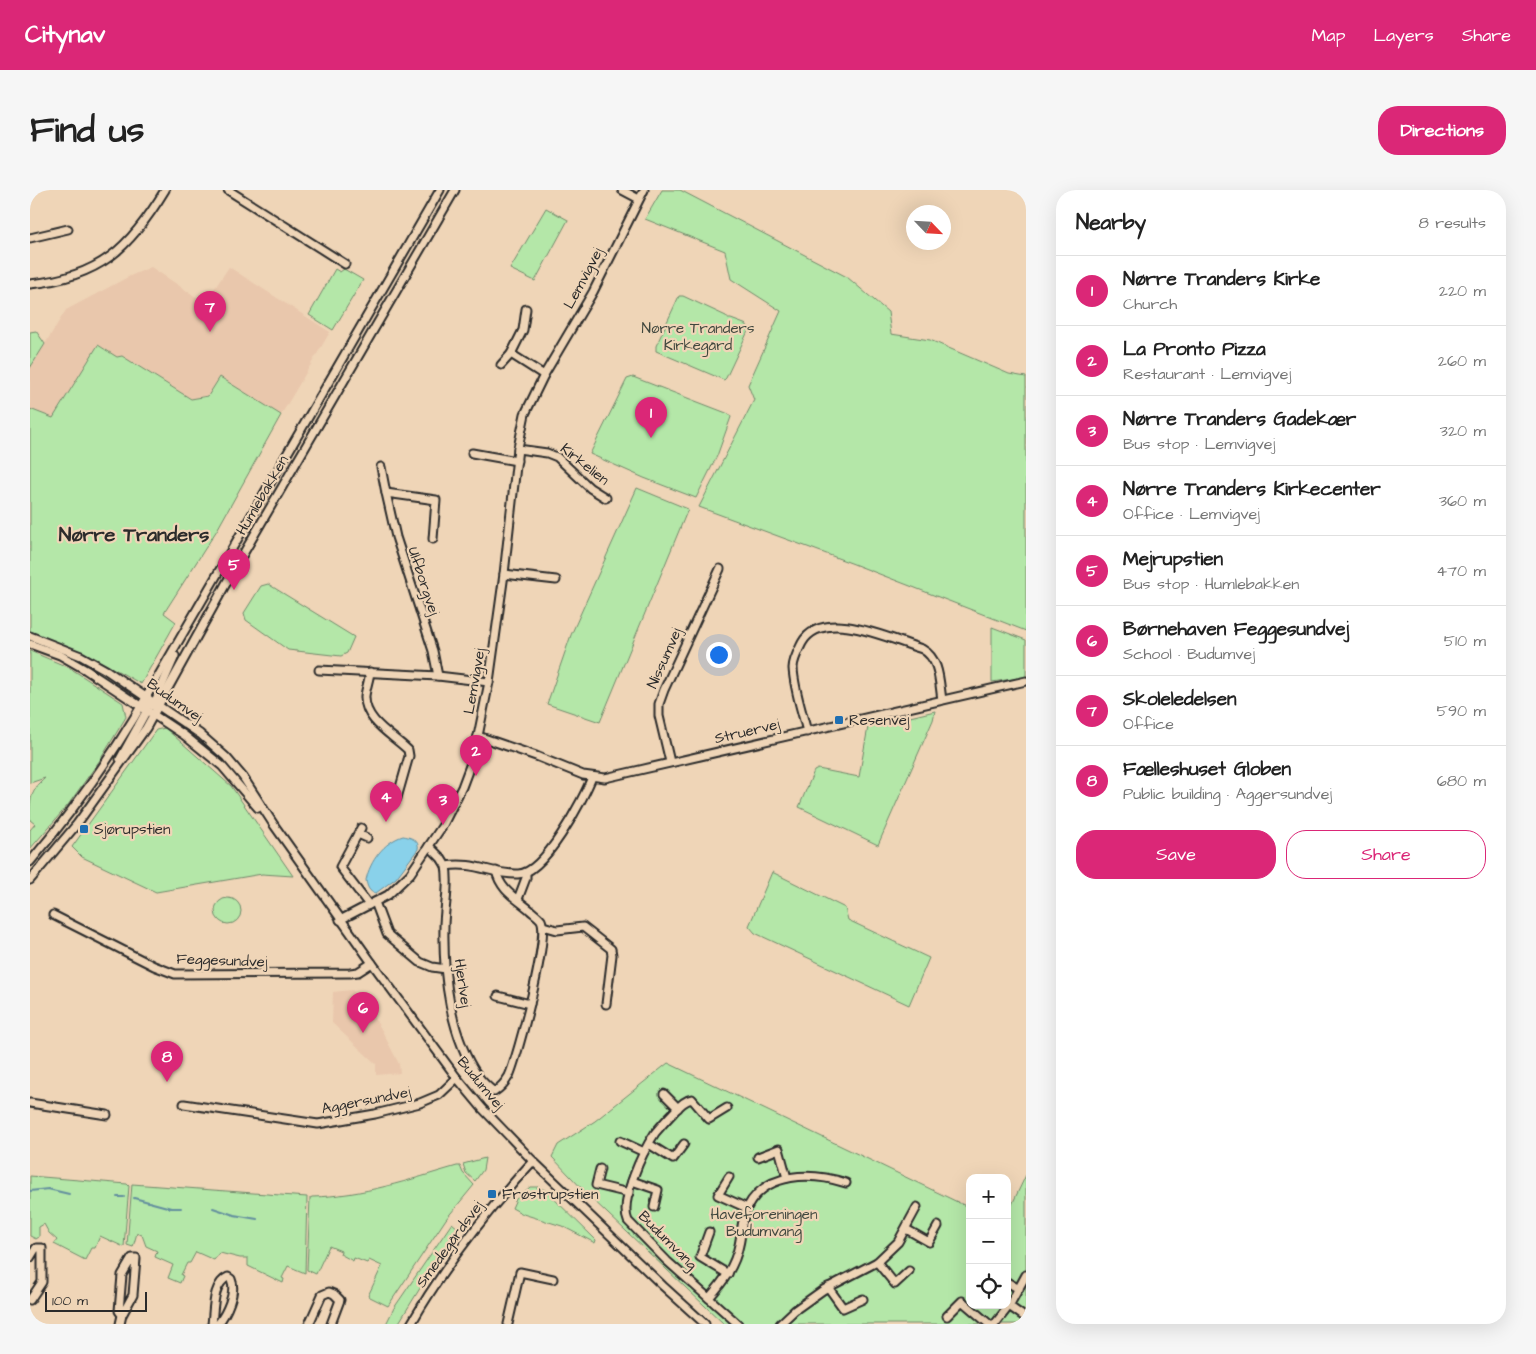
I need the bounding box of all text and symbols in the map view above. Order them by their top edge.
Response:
text: Citynav [25,18,105,52]
text: Map [1311,23,1345,48]
text: Layers [1373,23,1434,48]
text: Share [1462,23,1511,48]
text: Find us [30,106,144,155]
button: Directions [1378,106,1506,155]
north arrow [906,205,951,250]
text: Nearby [1076,208,1146,237]
text: 8 results [1419,212,1486,234]
street label: Lemvigvej [559,244,609,313]
text: Nørre Tranders Kirke [1123,266,1320,293]
text: 1 [1091,280,1093,302]
text: 220 m [1439,280,1486,302]
pin: 7 [194,291,226,332]
text: Church [1123,293,1177,315]
park label: Nørre Tranders Kirkegård [642,318,755,357]
text: La Pronto Pizza [1123,336,1266,363]
text: 2 [1087,350,1097,372]
text: 260 m [1438,350,1486,372]
text: Restaurant · Lemvigvej [1123,363,1291,385]
pin: 1 [635,397,667,438]
text: Nørre Tranders Gadekær [1123,406,1356,433]
text: 3 [1088,420,1096,442]
text: 320 m [1440,420,1486,442]
text: Bus stop · Lemvigvej [1123,433,1275,455]
street label: Kirkelien [556,439,614,491]
street label: Humlebakken [231,451,294,539]
text: Nørre Tranders Kirkecenter [1123,476,1381,503]
text: 4 [1087,490,1097,512]
text: 360 m [1439,490,1486,512]
text: Office · Lemvigvej [1123,503,1260,525]
district label: Nørre Tranders [59,521,209,549]
street label: Ulfborgvej [402,544,445,619]
text: Mejrupstien [1123,546,1223,573]
pin: 5 [218,549,250,590]
text: 5 [1086,560,1098,582]
text: 470 m [1436,560,1486,582]
text: Bus stop · Humlebakken [1123,573,1299,595]
text: Børnehaven Feggesundvej [1123,616,1349,643]
street label: Nissumvej [642,624,687,692]
text: 6 [1087,630,1097,652]
text: 510 m [1444,630,1486,652]
your location [706,642,732,668]
text: School · Budumvej [1123,643,1255,665]
street label: Lemvigvej [458,646,492,716]
street label: Budumvej [143,674,207,728]
text: Skoleledelsen [1123,686,1236,713]
text: 7 [1087,700,1097,722]
text: 590 m [1437,700,1486,722]
place label: Resenvej [849,710,910,731]
text: Office [1123,713,1174,735]
street label: Struervej [712,714,782,749]
marker: Resenvej [833,714,845,726]
pin: 2 [460,735,492,776]
text: Fælleshuset Globen [1123,756,1291,783]
text: 8 [1087,770,1097,792]
text: 680 m [1437,770,1486,792]
pin: 4 [370,781,402,822]
text: Public building · Aggersundvej [1123,783,1332,805]
pin: 3 [427,784,459,825]
place label: Sjørupstien [94,819,171,840]
marker: Sjørupstien [78,823,90,835]
button: Save [1076,830,1276,879]
button: Share [1286,830,1486,879]
street label: Feggesundvej [176,948,268,974]
street label: Hjerlvej [449,957,476,1009]
pin: 6 [347,992,379,1033]
pin: 8 [151,1041,183,1082]
street label: Budumvej [452,1052,509,1115]
street label: Aggersundvej [320,1081,413,1120]
map controls [966,1174,1011,1309]
button: + [966,1174,1011,1219]
place label: Frøstrupstien [502,1184,599,1205]
marker: Frøstrupstien [486,1188,498,1200]
street label: Smedegårdsvej [411,1196,489,1293]
park label: Haveforeningen Budumvang [711,1204,818,1243]
street label: Budumvang [633,1206,702,1276]
button: − [966,1219,1011,1264]
button: locate [966,1264,1011,1309]
scale bar [45,1289,148,1312]
text: 100 m [52,1291,88,1311]

